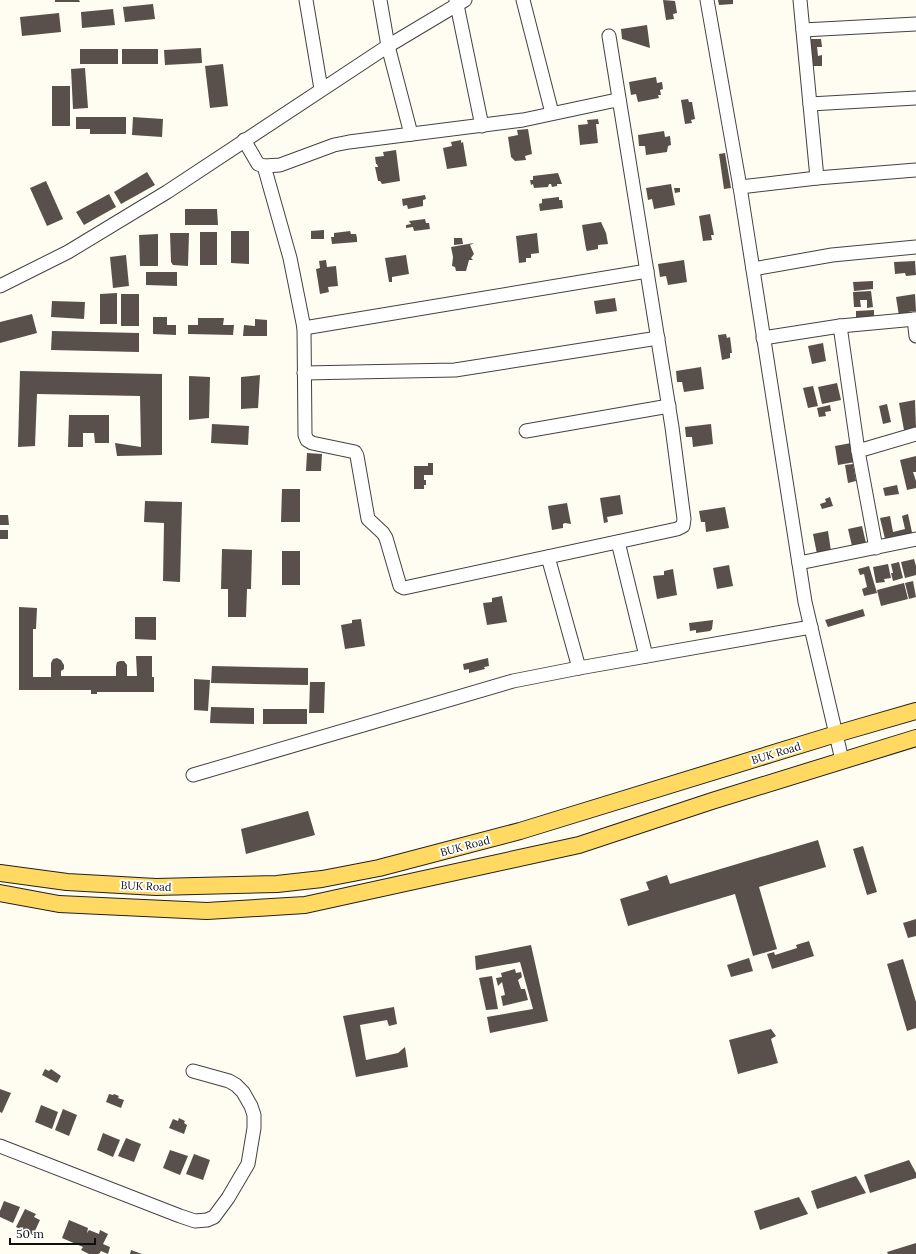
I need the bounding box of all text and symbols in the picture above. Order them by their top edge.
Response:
street label: BUK Road [750,739,803,767]
street label: BUK Road [439,833,492,859]
street label: BUK Road [120,878,172,894]
scale bar [10,1220,95,1246]
text: 50 m [16,1226,44,1241]

